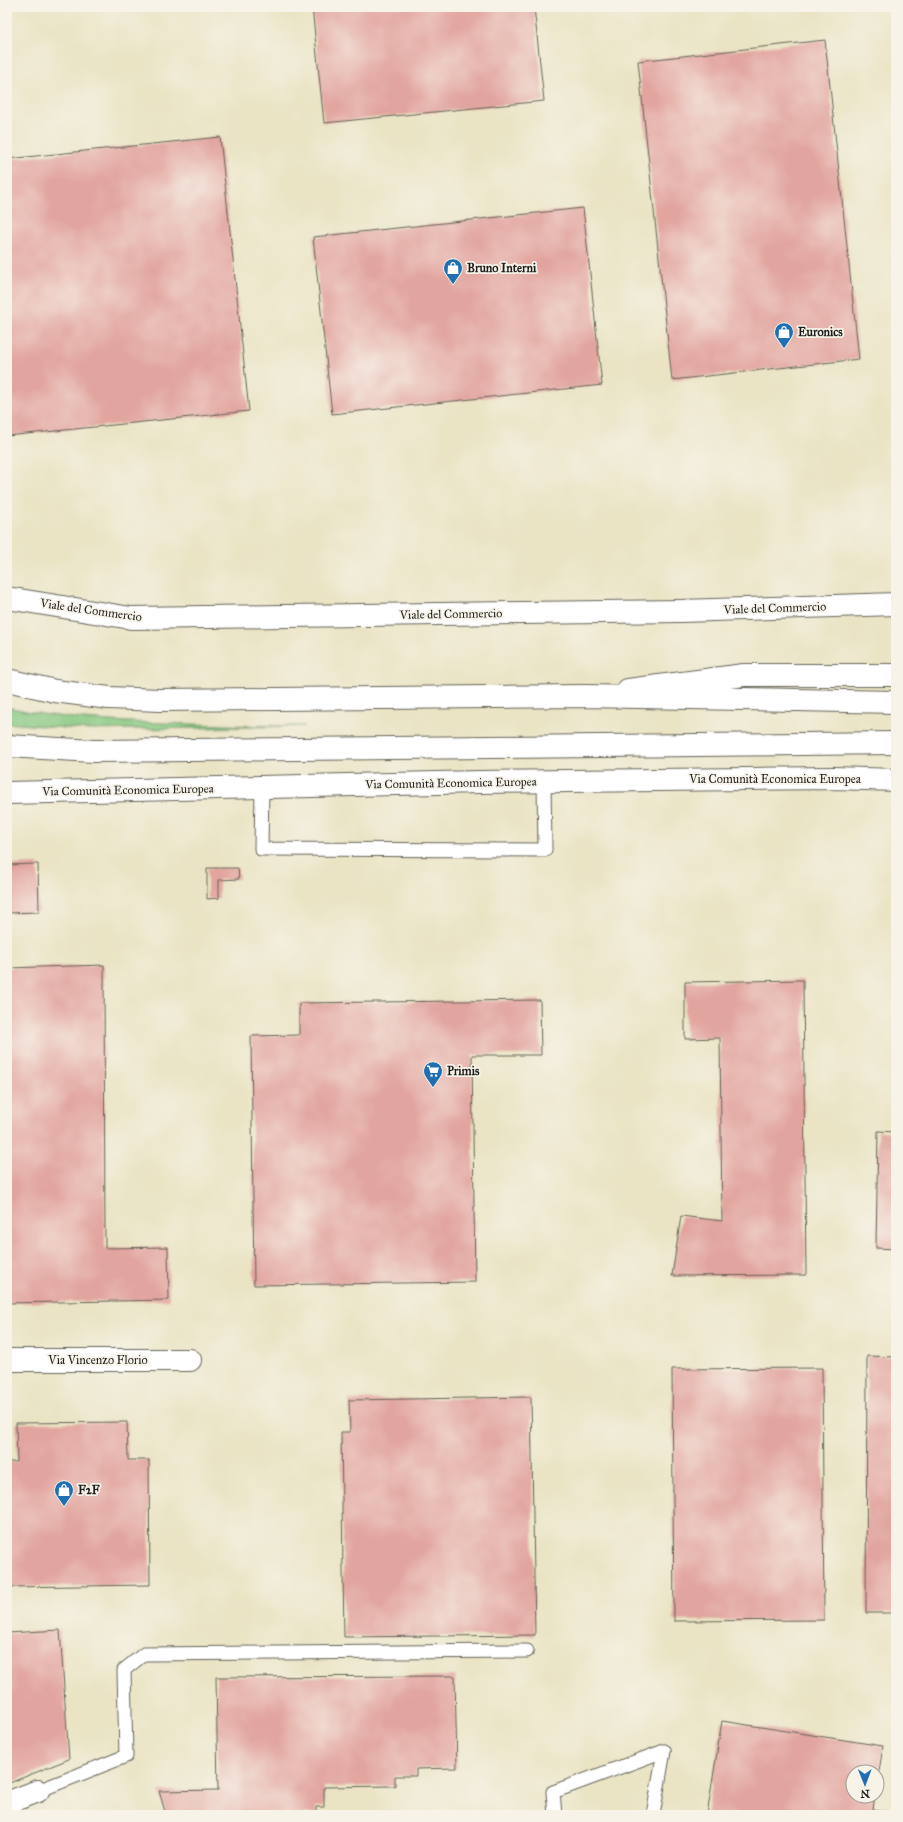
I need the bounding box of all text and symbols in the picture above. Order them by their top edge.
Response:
shop icon: Bruno Interni [442,257,464,285]
place label: Bruno Interni [467,261,537,275]
shop icon: Euronics [773,321,795,349]
place label: Euronics [798,325,843,339]
street label: Viale del Commercio [38,596,143,624]
street label: Viale del Commercio [722,599,827,617]
street label: Viale del Commercio [399,606,502,622]
street label: Via Comunità Economica Europea [688,772,862,786]
street label: Via Comunità Economica Europea [364,774,538,792]
street label: Via Comunità Economica Europea [41,781,215,799]
supermarket icon: Primis [422,1060,444,1088]
place label: Primis [447,1064,480,1078]
street label: Via Vincenzo Florio [47,1353,148,1367]
shop icon: F2F [53,1479,75,1507]
place label: F2F [78,1483,100,1497]
north arrow [845,1764,885,1804]
text: N [860,1787,870,1800]

